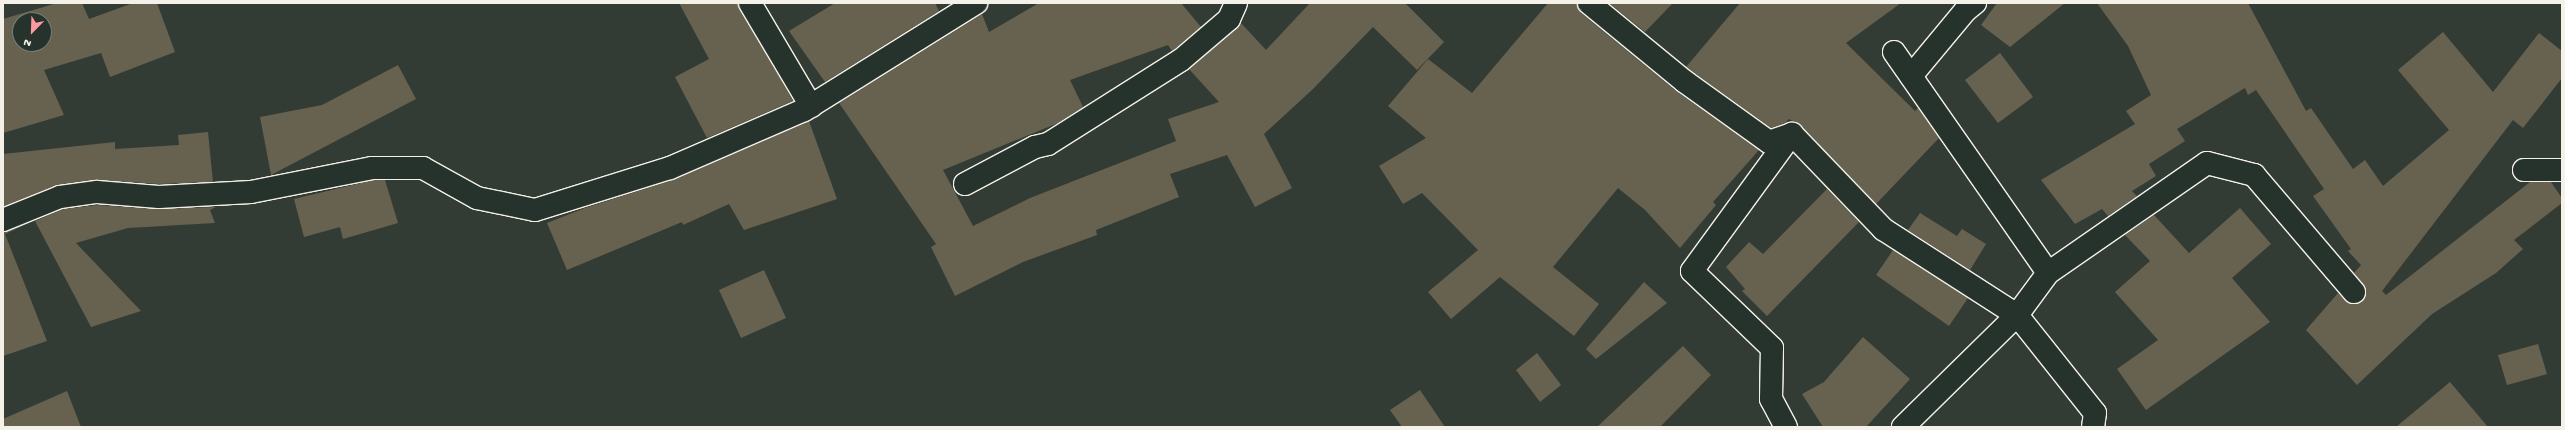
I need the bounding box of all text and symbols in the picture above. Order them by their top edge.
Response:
north arrow [12,12,52,52]
text: N [22,35,33,49]

